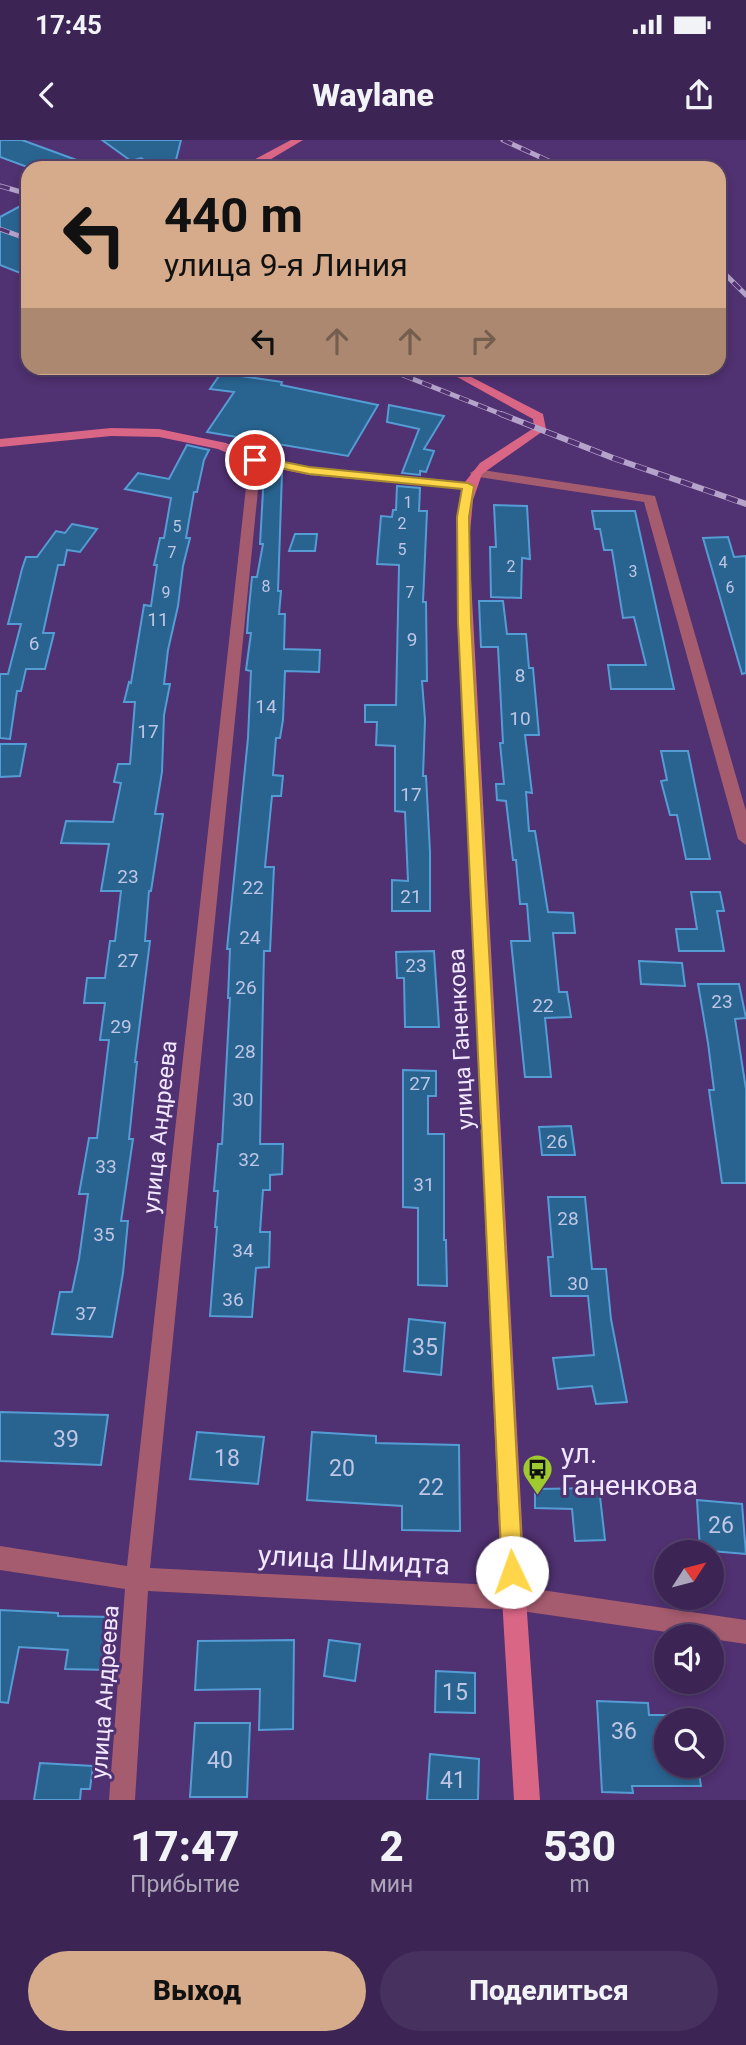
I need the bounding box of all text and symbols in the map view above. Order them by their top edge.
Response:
text: 17:45 [35,10,102,40]
icon: back [28,76,66,114]
text: Waylane [312,76,434,114]
icon: share [680,76,718,114]
text: 440 m [164,187,303,244]
icon: left [49,189,140,280]
text: улица 9-я Линия [164,246,408,284]
icon: left [245,322,283,360]
icon: ahead [318,322,356,360]
icon: ahead [391,322,429,360]
icon: right [464,322,502,360]
pin [225,430,285,490]
icon: arrive [236,441,274,479]
house number: 1 [404,493,413,512]
house number: 2 [398,514,407,533]
house number: 5 [173,517,182,536]
house number: 5 [398,540,407,559]
house number: 7 [168,543,177,562]
house number: 4 [719,553,728,572]
house number: 2 [507,557,516,576]
house number: 3 [629,562,638,581]
house number: 8 [262,577,271,596]
house number: 6 [726,578,735,597]
house number: 9 [162,583,171,602]
house number: 7 [406,583,415,602]
house number: 11 [147,608,169,631]
house number: 9 [407,628,417,651]
house number: 6 [29,632,39,655]
house number: 8 [515,664,525,687]
house number: 14 [255,695,277,718]
house number: 10 [509,707,531,730]
house number: 17 [137,720,159,743]
house number: 17 [400,783,422,806]
house number: 23 [117,865,139,888]
house number: 22 [242,876,264,899]
house number: 21 [400,885,422,908]
house number: 24 [239,926,261,949]
street label: улица Ганенкова [443,948,479,1130]
house number: 27 [117,949,139,972]
house number: 23 [405,954,427,977]
house number: 26 [235,976,257,999]
house number: 23 [711,990,733,1013]
house number: 22 [532,994,554,1017]
house number: 29 [110,1015,132,1038]
street label: улица Андреева [137,1039,183,1215]
house number: 28 [234,1040,256,1063]
house number: 27 [409,1072,431,1095]
house number: 30 [232,1088,254,1111]
house number: 26 [546,1130,568,1153]
house number: 32 [238,1148,260,1171]
house number: 33 [95,1155,117,1178]
house number: 31 [413,1173,435,1196]
house number: 28 [557,1207,579,1230]
house number: 35 [93,1223,115,1246]
house number: 34 [232,1239,254,1262]
house number: 30 [567,1272,589,1295]
house number: 36 [222,1288,244,1311]
house number: 37 [75,1302,97,1325]
house number: 35 [412,1334,438,1361]
house number: 39 [53,1426,79,1453]
place label: ул. Ганенкова [561,1437,698,1502]
house number: 18 [214,1445,240,1472]
bus stop icon: ул. Ганенкова [521,1452,555,1496]
house number: 20 [329,1455,355,1482]
house number: 22 [418,1474,444,1501]
house number: 26 [708,1512,734,1539]
position arrow [475,1535,549,1609]
street label: улица Шмидта [257,1538,451,1582]
north arrow [654,1540,724,1610]
map controls [654,1540,724,1778]
street label: улица Андреева [85,1604,125,1780]
button: sound [654,1624,724,1694]
house number: 15 [442,1679,468,1706]
button: search [654,1708,724,1778]
house number: 36 [611,1718,637,1745]
house number: 40 [207,1747,233,1774]
house number: 41 [440,1767,466,1794]
text: 17:47 [130,1822,239,1871]
text: 2 [379,1822,404,1871]
text: 530 [543,1822,616,1871]
text: Прибытие [130,1871,240,1898]
text: мин [370,1871,413,1898]
text: m [570,1871,590,1898]
button: Выход [28,1951,366,2031]
button: Поделиться [380,1951,718,2031]

